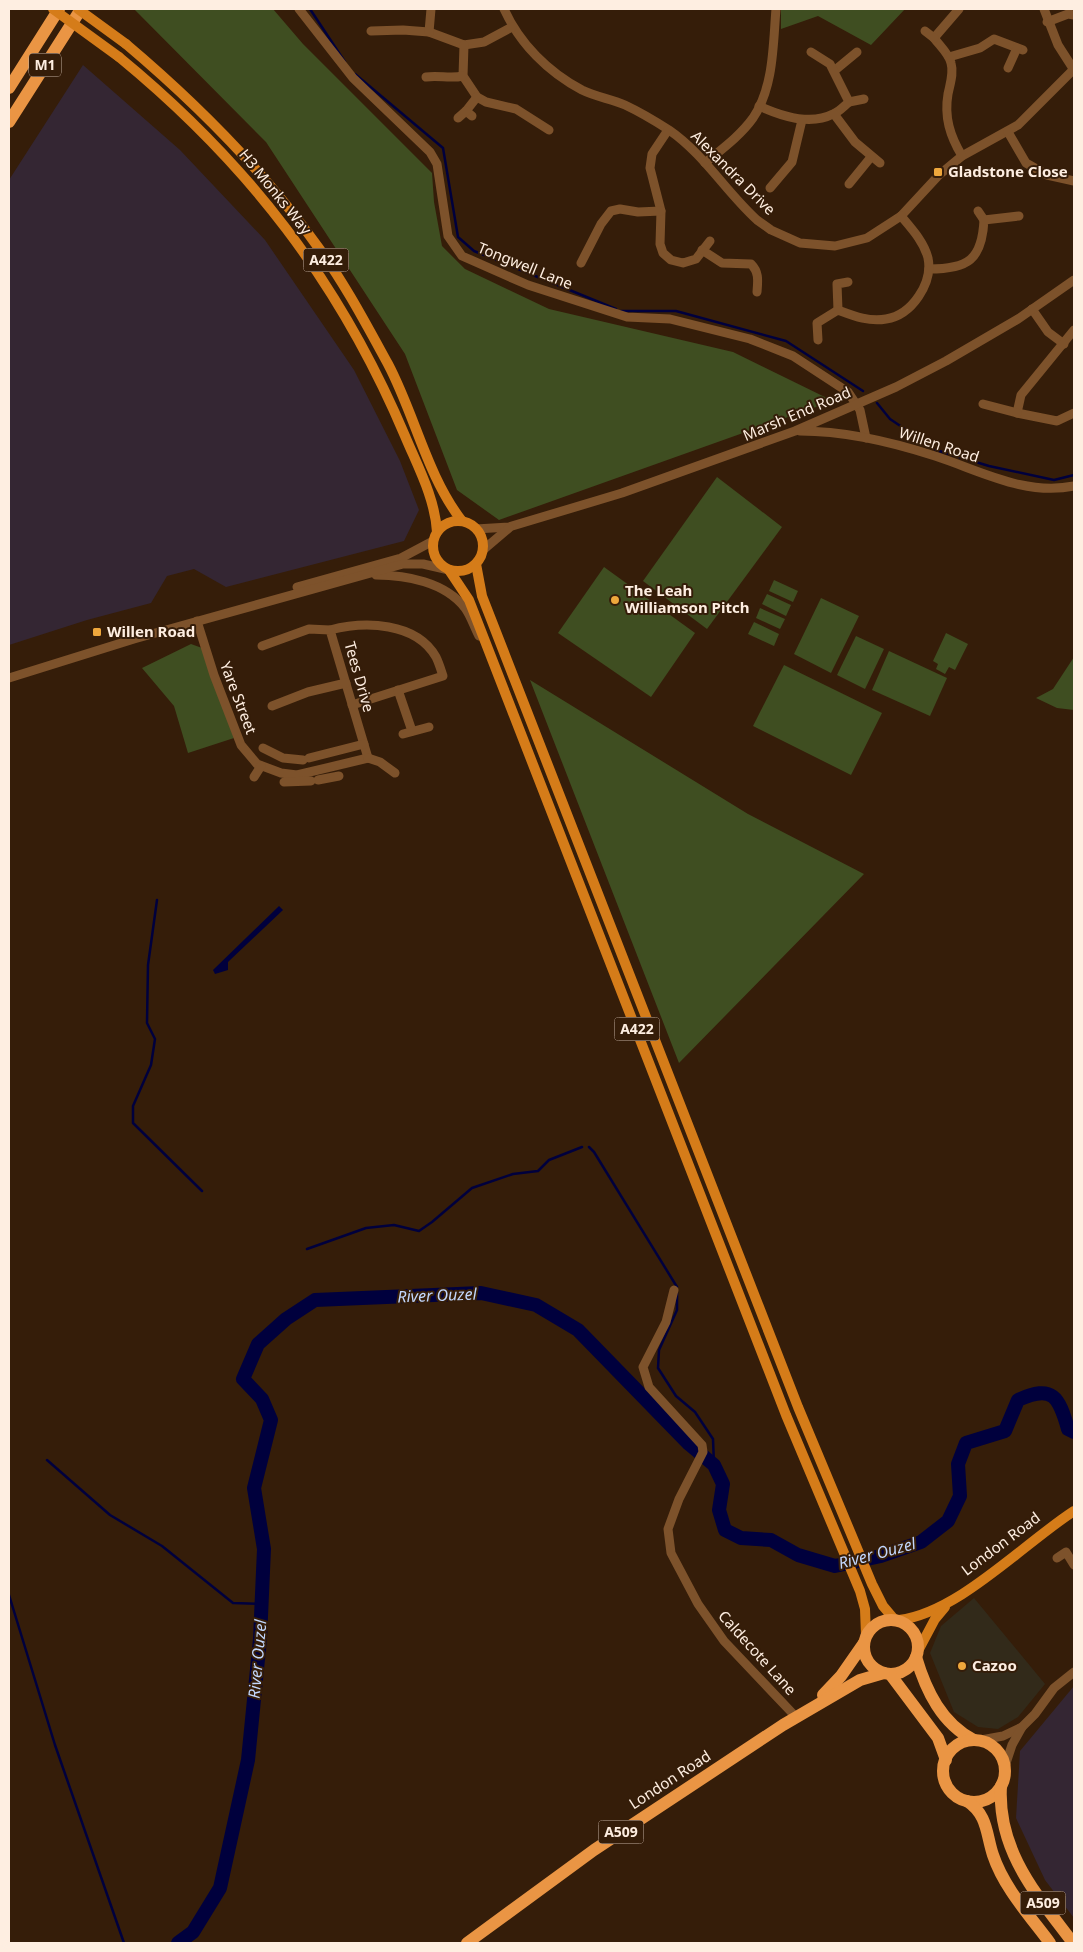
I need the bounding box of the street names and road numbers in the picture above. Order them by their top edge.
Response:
road number: M1 [29,54,61,76]
street label: Alexandra Drive [687,126,780,219]
street label: H3 Monks Way [235,145,317,238]
street label: Tongwell Lane [475,237,576,293]
road number: A422 [304,248,348,272]
street label: Marsh End Road [740,381,854,445]
street label: Willen Road [897,422,982,466]
street label: Tees Drive [340,639,380,714]
street label: Yare Street [216,658,262,737]
road number: A422 [614,1018,660,1040]
street label: London Road [957,1507,1044,1579]
street label: Caldecote Lane [714,1606,801,1699]
street label: London Road [625,1745,714,1813]
road number: A509 [598,1820,644,1844]
road number: A509 [1020,1892,1066,1915]

